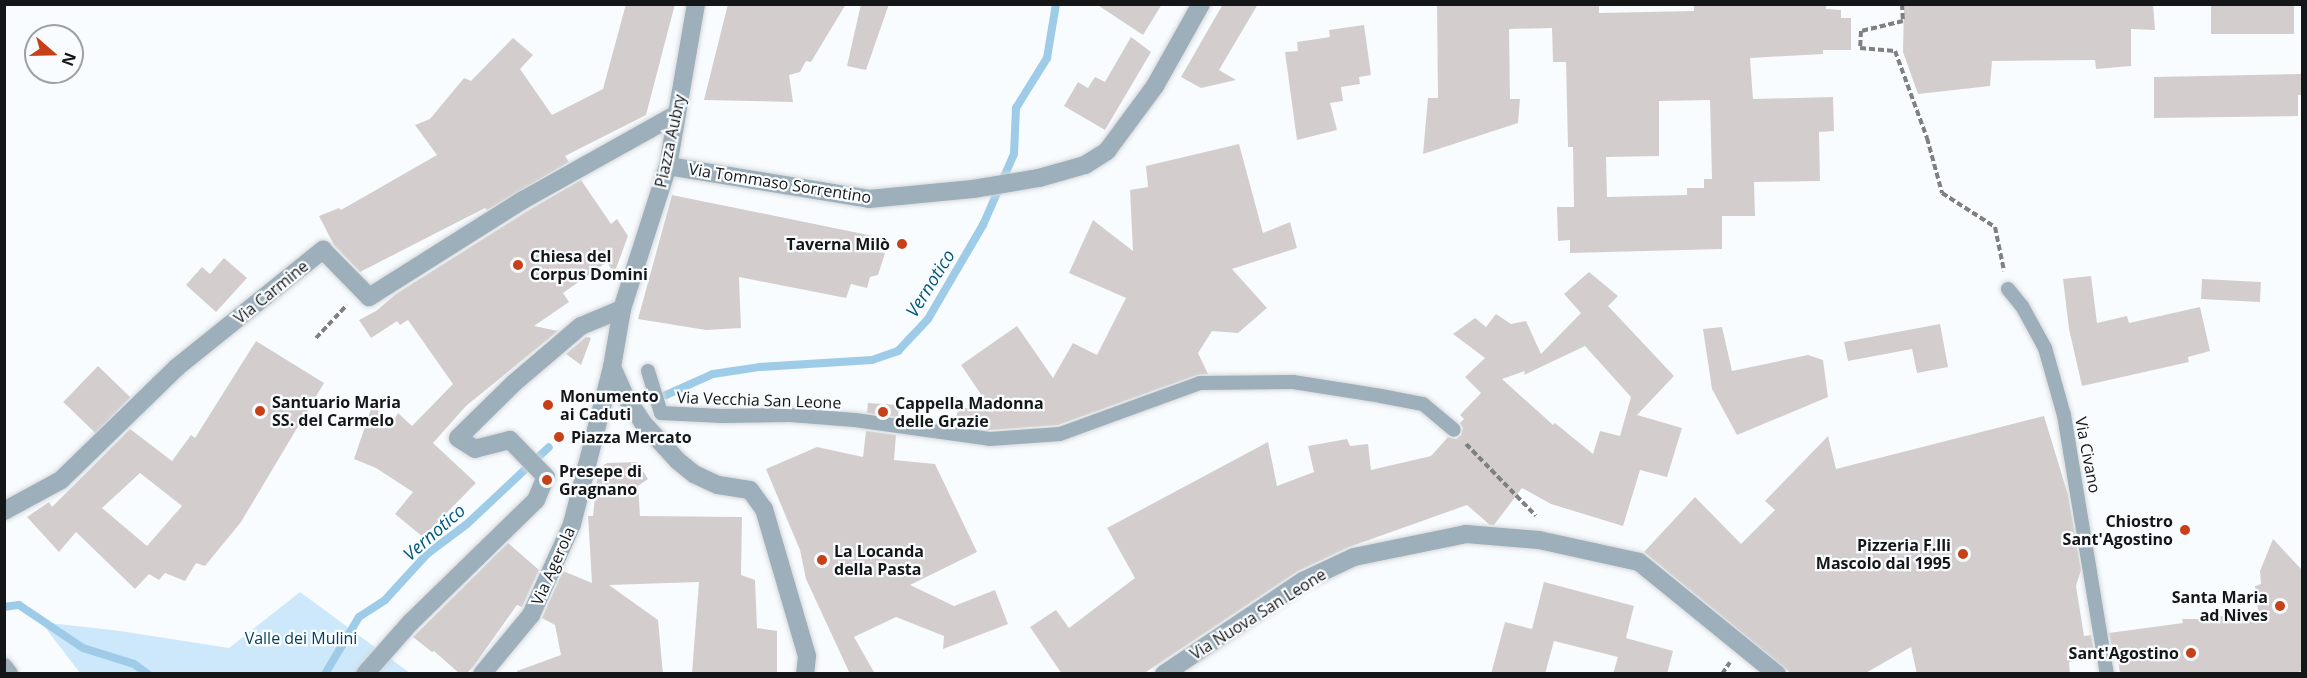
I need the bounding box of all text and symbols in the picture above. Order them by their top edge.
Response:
north arrow [24,24,84,84]
text: N [56,50,82,69]
street label: Piazza Aubry [651,93,689,189]
street label: Via Tommaso Sorrentino [687,159,873,207]
place label: Taverna Milò [786,234,890,254]
marker: Taverna Milò [895,237,909,251]
water label: Vernotico [901,245,959,321]
place label: Chiesa del Corpus Domini [530,246,648,284]
street label: Via Carmine [230,256,312,328]
marker: Chiesa del Corpus Domini [511,258,525,272]
place label: Monumento ai Caduti [560,386,659,424]
street label: Via Vecchia San Leone [676,388,842,412]
place label: Santuario Maria SS. del Carmelo [272,392,401,430]
place label: Cappella Madonna delle Grazie [895,393,1044,431]
marker: Monumento ai Caduti [541,398,555,412]
marker: Santuario Maria SS. del Carmelo [253,404,267,418]
marker: Cappella Madonna delle Grazie [876,405,890,419]
street label: Via Civano [2071,415,2105,495]
place label: Piazza Mercato [571,427,692,447]
marker: Piazza Mercato [552,430,566,444]
place label: Presepe di Gragnano [559,461,642,499]
marker: Presepe di Gragnano [540,473,554,487]
water label: Vernotico [399,499,469,565]
place label: Chiostro Sant'Agostino [2063,511,2173,549]
marker: Chiostro Sant'Agostino [2178,523,2192,537]
street label: Via Agerola [527,524,579,608]
place label: Pizzeria F.lli Mascolo dal 1995 [1816,535,1951,573]
place label: La Locanda della Pasta [834,541,924,579]
marker: Pizzeria F.lli Mascolo dal 1995 [1956,547,1970,561]
marker: La Locanda della Pasta [815,553,829,567]
street label: Via Nuova San Leone [1187,564,1329,664]
place label: Santa Maria ad Nives [2172,587,2268,625]
marker: Santa Maria ad Nives [2273,599,2287,613]
park label: Valle dei Mulini [245,628,357,648]
place label: Sant'Agostino [2069,643,2179,663]
marker: Sant'Agostino [2184,646,2198,660]

